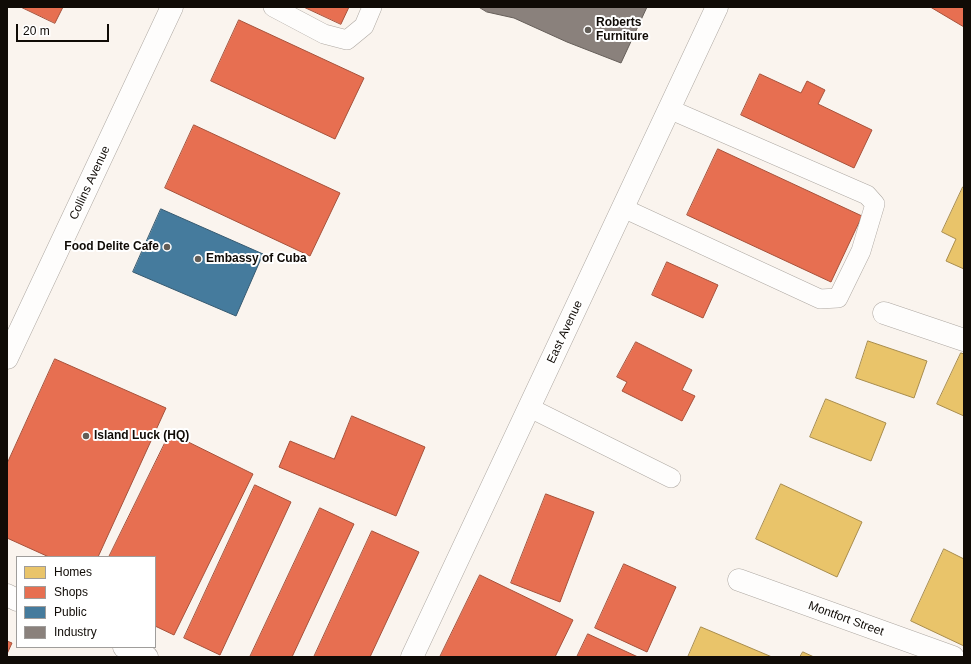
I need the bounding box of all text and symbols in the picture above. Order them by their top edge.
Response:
scale bar [18,16,111,42]
place label: Roberts Furniture [596,16,649,44]
text: 20 m [23,24,50,38]
marker: Roberts Furniture [583,25,593,35]
street label: Collins Avenue [67,144,113,222]
place label: Food Delite Cafe [64,240,159,254]
marker: Food Delite Cafe [162,242,172,252]
place label: Embassy of Cuba [206,252,307,266]
marker: Embassy of Cuba [193,254,203,264]
street label: East Avenue [544,298,586,366]
place label: Island Luck (HQ) [94,429,189,443]
marker: Island Luck (HQ) [81,431,91,441]
legend [16,556,156,648]
text: Homes [54,565,92,579]
text: Shops [54,585,88,599]
street label: Montfort Street [806,599,886,639]
text: Public [54,605,87,619]
text: Industry [54,625,97,639]

